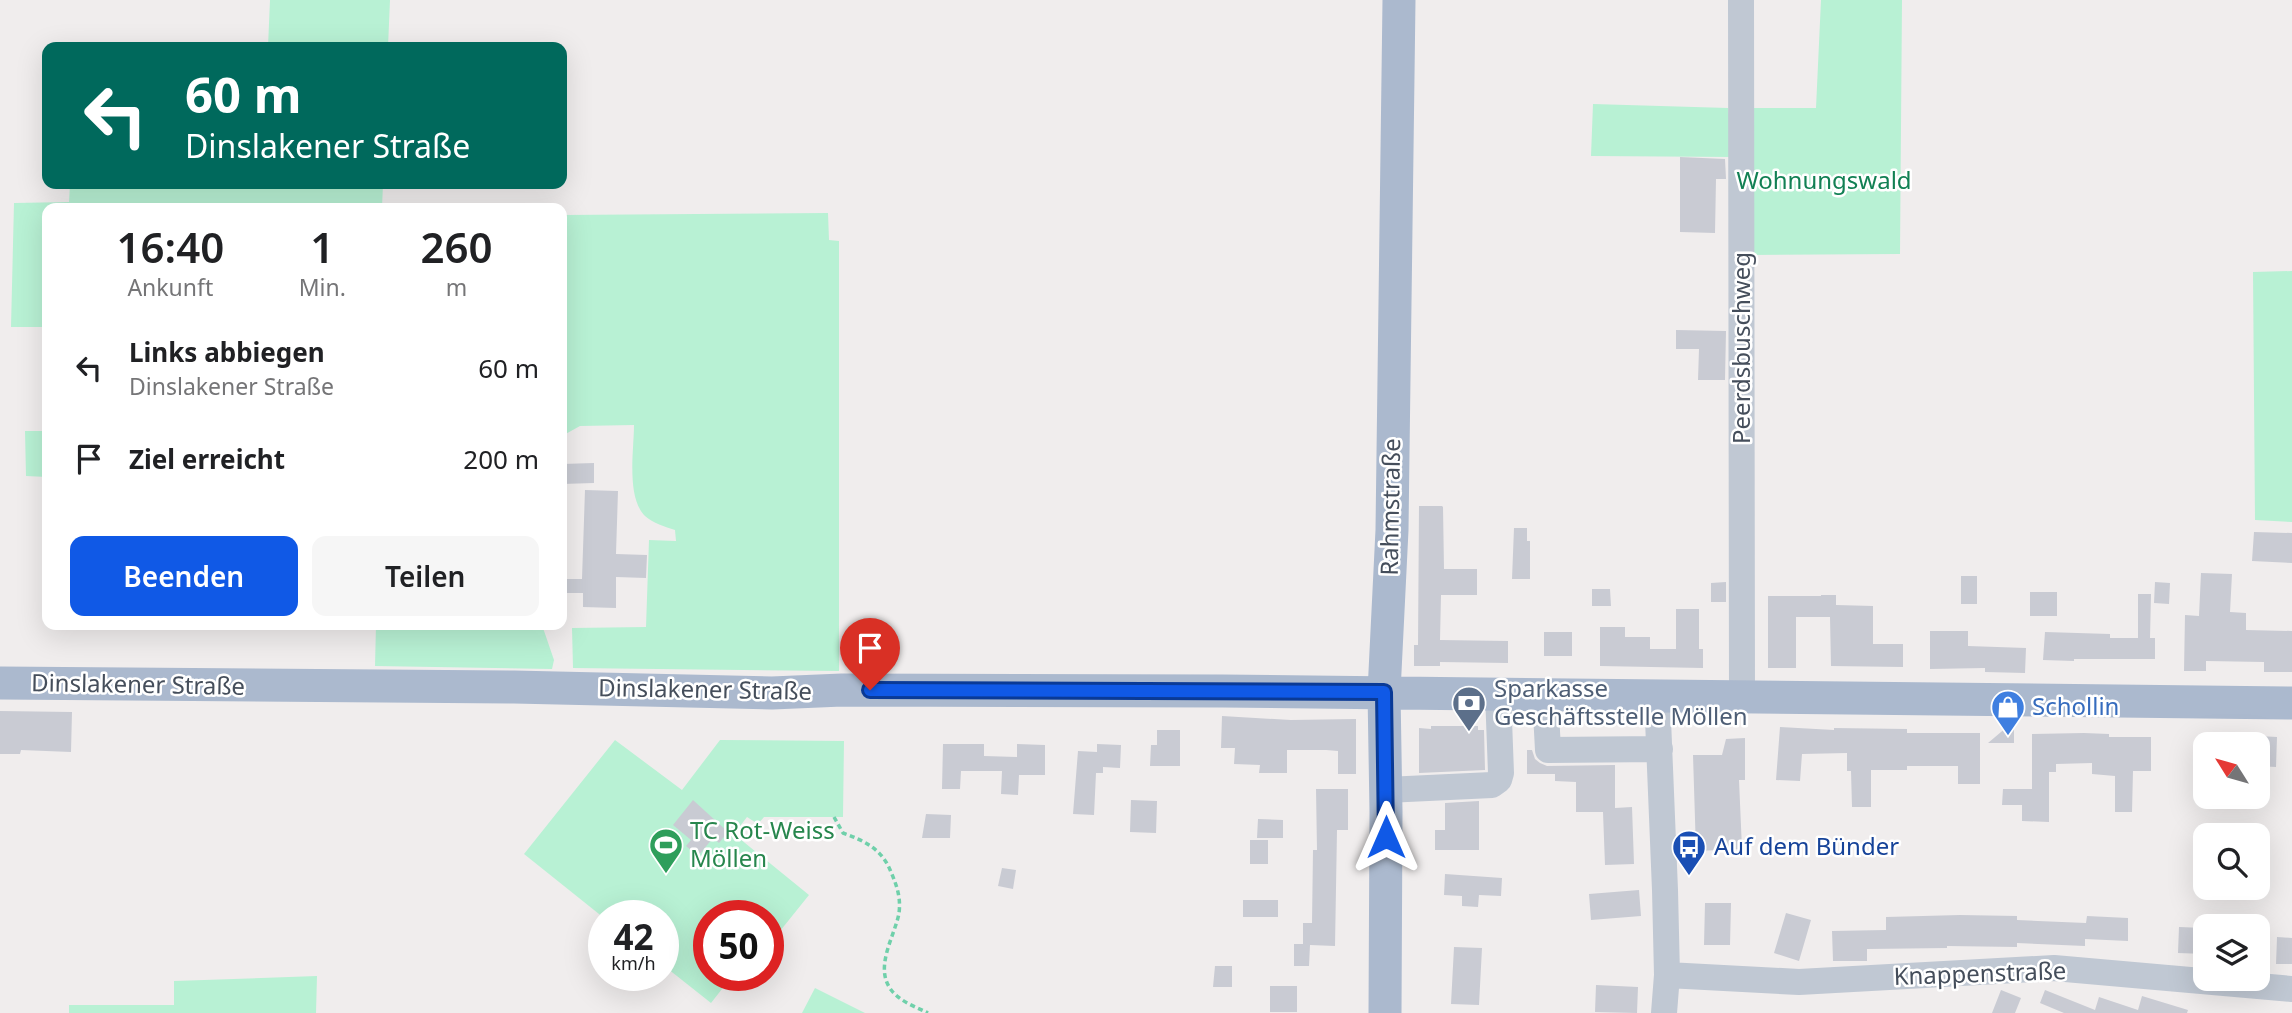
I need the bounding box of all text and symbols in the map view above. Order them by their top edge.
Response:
text: 60 m [185,61,302,127]
icon: left [70,70,161,161]
text: Dinslakener Straße [185,124,470,167]
park label: Wohnungswald [1736,163,1912,196]
text: 16:40 [117,218,224,275]
text: 1 [310,218,334,275]
text: 260 [420,218,492,275]
street label: Peerdsbuschweg [1724,252,1757,444]
text: Ankunft [127,271,213,303]
text: Min. [299,271,346,303]
text: m [446,271,467,303]
text: Links abbiegen [129,334,325,370]
icon: left [70,349,108,387]
text: 60 m [478,350,539,386]
text: Dinslakener Straße [129,370,334,402]
street label: Rahmstraße [1372,438,1407,576]
icon: arrive [70,440,108,478]
text: Ziel erreicht [129,441,285,477]
text: 200 m [463,441,539,477]
button: Beenden [70,536,298,616]
button: Teilen [312,536,539,616]
pin [840,618,900,690]
icon: arrive [851,629,889,667]
street label: Dinslakener Straße [31,665,245,702]
street label: Dinslakener Straße [598,670,812,707]
place label: Sparkasse Geschäftsstelle Möllen [1494,671,1748,732]
bank icon: Sparkasse Geschäftsstelle Möllen [1450,684,1488,733]
shop icon: Schollin [1989,688,2027,737]
place label: Schollin [2032,689,2119,722]
north arrow [2193,732,2270,808]
map controls [2193,732,2270,991]
position arrow [1349,800,1423,874]
place label: TC Rot-Weiss Möllen [690,813,835,874]
button: search [2193,823,2270,900]
sports icon: TC Rot-Weiss Möllen [647,826,685,875]
bus stop icon: Auf dem Bünder [1670,828,1708,877]
place label: Auf dem Bünder [1714,829,1899,862]
speed limit sign: 50 [693,900,784,991]
text: 42 [613,913,654,960]
button: layers [2193,914,2270,991]
text: km/h [611,951,656,975]
street label: Knappenstraße [1893,953,2067,992]

